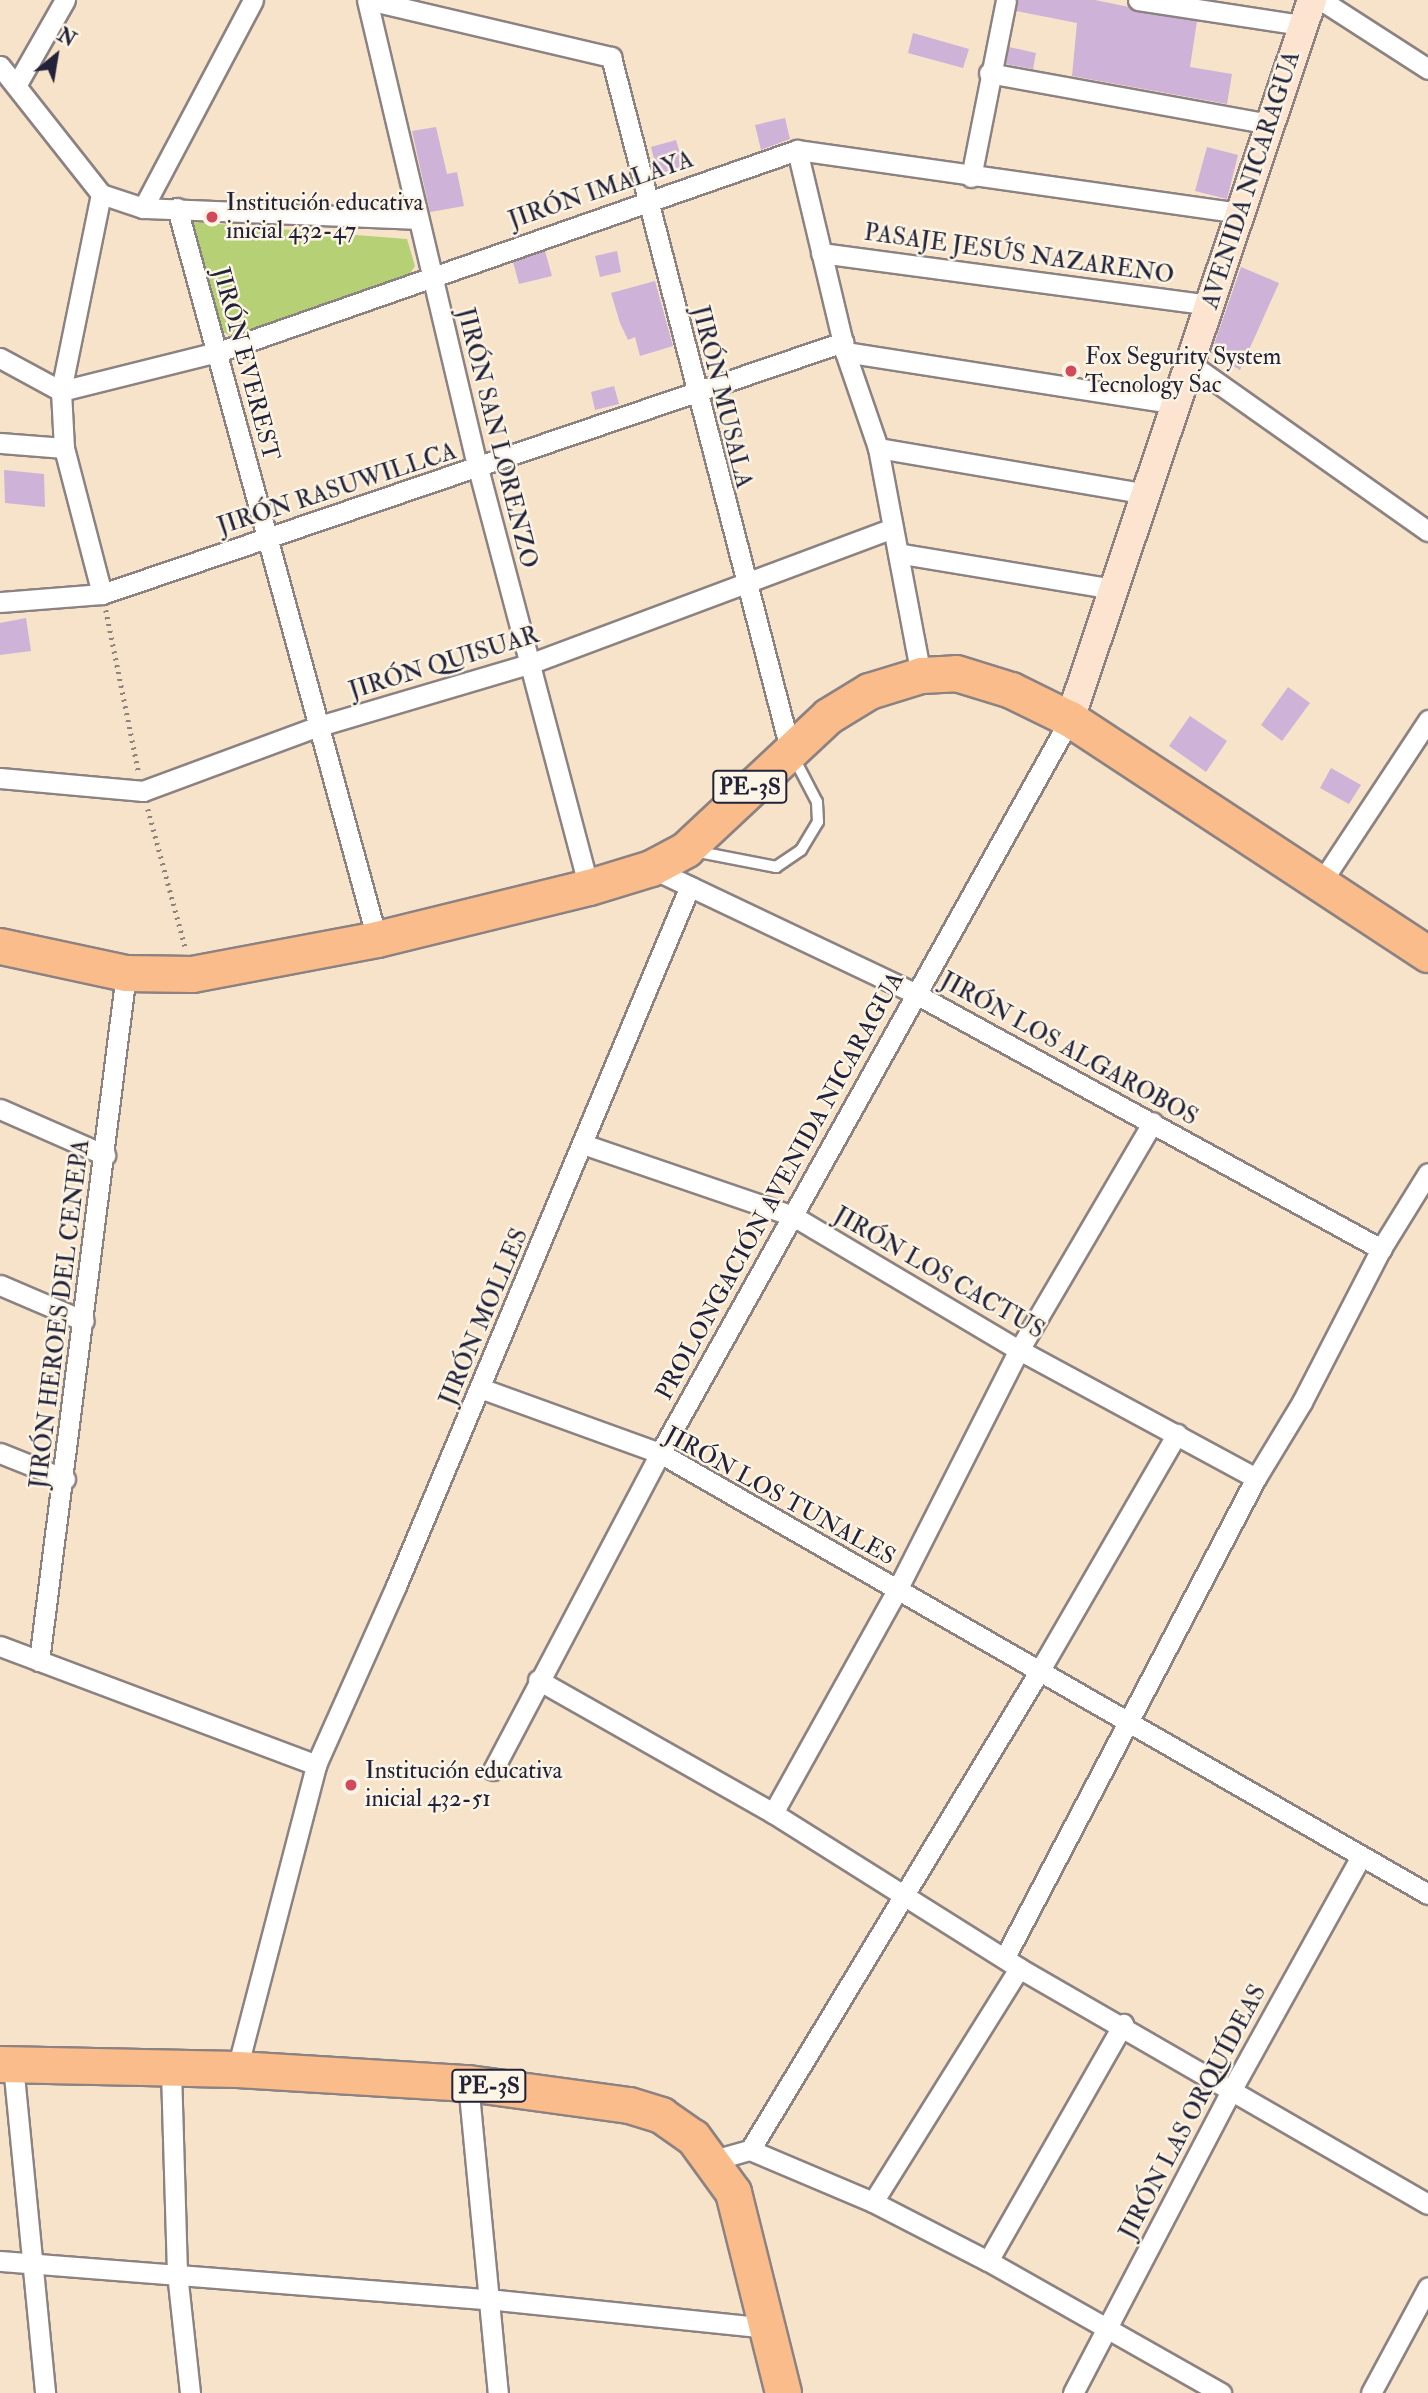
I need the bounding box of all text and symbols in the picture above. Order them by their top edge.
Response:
north arrow [21,21,91,91]
text: N [53,23,80,52]
street label: AVENIDA NICARAGUA [1196,47,1306,313]
street label: JIRÓN IMALAYA [505,145,697,235]
place label: Institución educativa inicial 432-47 [226,189,423,245]
marker: Institución educativa inicial 432-47 [204,209,220,225]
street label: PASAJE JESÚS NAZARENO [862,218,1176,290]
street label: JIRÓN EVEREST [206,264,286,464]
street label: JIRÓN MUSALA [685,303,759,491]
street label: JIRÓN SAN LORENZO [451,305,543,571]
place label: Fox Segurity System Tecnology Sac [1085,343,1281,399]
marker: Fox Segurity System Tecnology Sac [1063,363,1079,379]
street label: JIRÓN RASUWILLCA [214,437,460,541]
street label: JIRÓN QUISUAR [346,620,542,706]
road number: PE-3S [712,768,788,806]
street label: JIRÓN LOS ALGAROBOS [935,966,1203,1132]
street label: PROLONGACIÓN AVENIDA NICARAGUA [650,967,910,1405]
street label: JIRÓN HEROES DEL CENEPA [24,1138,96,1490]
street label: JIRÓN LOS CACTUS [829,1201,1049,1345]
street label: JIRÓN MOLLES [434,1224,534,1410]
street label: JIRÓN LOS TUNALES [660,1421,900,1571]
place label: Institución educativa inicial 432-51 [365,1757,562,1813]
marker: Institución educativa inicial 432-51 [343,1777,359,1793]
street label: JIRÓN LAS ORQUÍDEAS [1114,1980,1272,2244]
road number: PE-3S [450,2066,528,2106]

